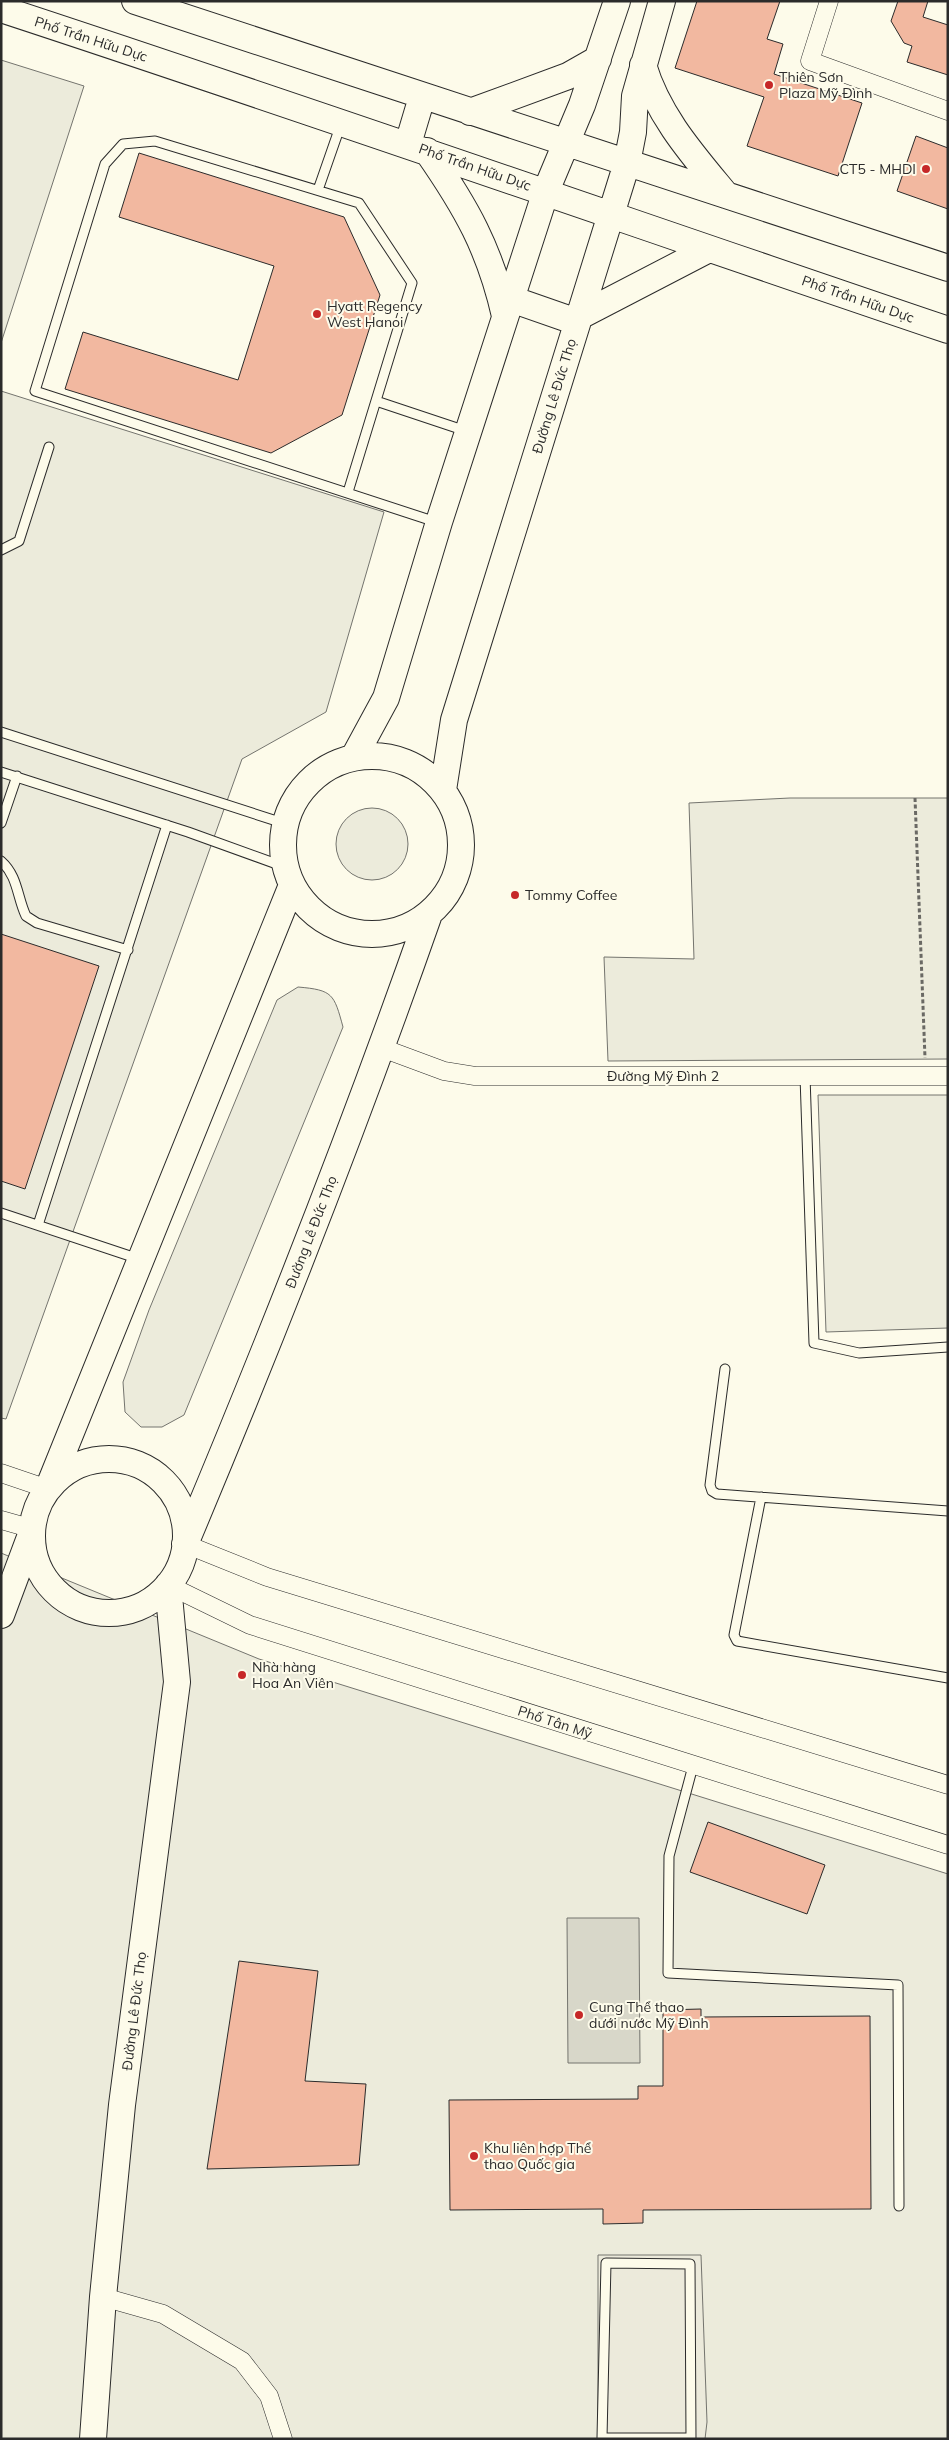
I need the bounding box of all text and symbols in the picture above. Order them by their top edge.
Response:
street label: Phố Trần Hữu Dực [32,12,150,66]
place label: Thiên Sơn Plaza Mỹ Đình [779,68,872,102]
marker: Thiên Sơn Plaza Mỹ Đình [763,79,775,91]
street label: Phố Trần Hữu Dực [416,139,534,195]
place label: CT5 - MHDI [840,160,916,178]
marker: CT5 - MHDI [920,163,932,175]
street label: Phố Trần Hữu Dực [799,271,917,327]
place label: Hyatt Regency West Hanoi [327,297,423,331]
marker: Hyatt Regency West Hanoi [311,308,323,320]
street label: Đường Lê Đức Thọ [528,336,580,456]
place label: Tommy Coffee [525,886,617,904]
marker: Tommy Coffee [509,889,521,901]
street label: Đường Mỹ Đình 2 [607,1067,719,1085]
street label: Đường Lê Đức Thọ [281,1173,341,1291]
place label: Nhà hàng Hoa An Viên [252,1658,334,1692]
marker: Nhà hàng Hoa An Viên [236,1669,248,1681]
street label: Phố Tân Mỹ [516,1702,595,1743]
street label: Đường Lê Đức Thọ [118,1951,150,2071]
place label: Cung Thể thao dưới nước Mỹ Đình [589,1998,709,2032]
marker: Cung Thể thao dưới nước Mỹ Đình [573,2009,585,2021]
place label: Khu liên hợp Thể thao Quốc gia [484,2139,592,2173]
marker: Khu liên hợp Thể thao Quốc gia [468,2150,480,2162]

